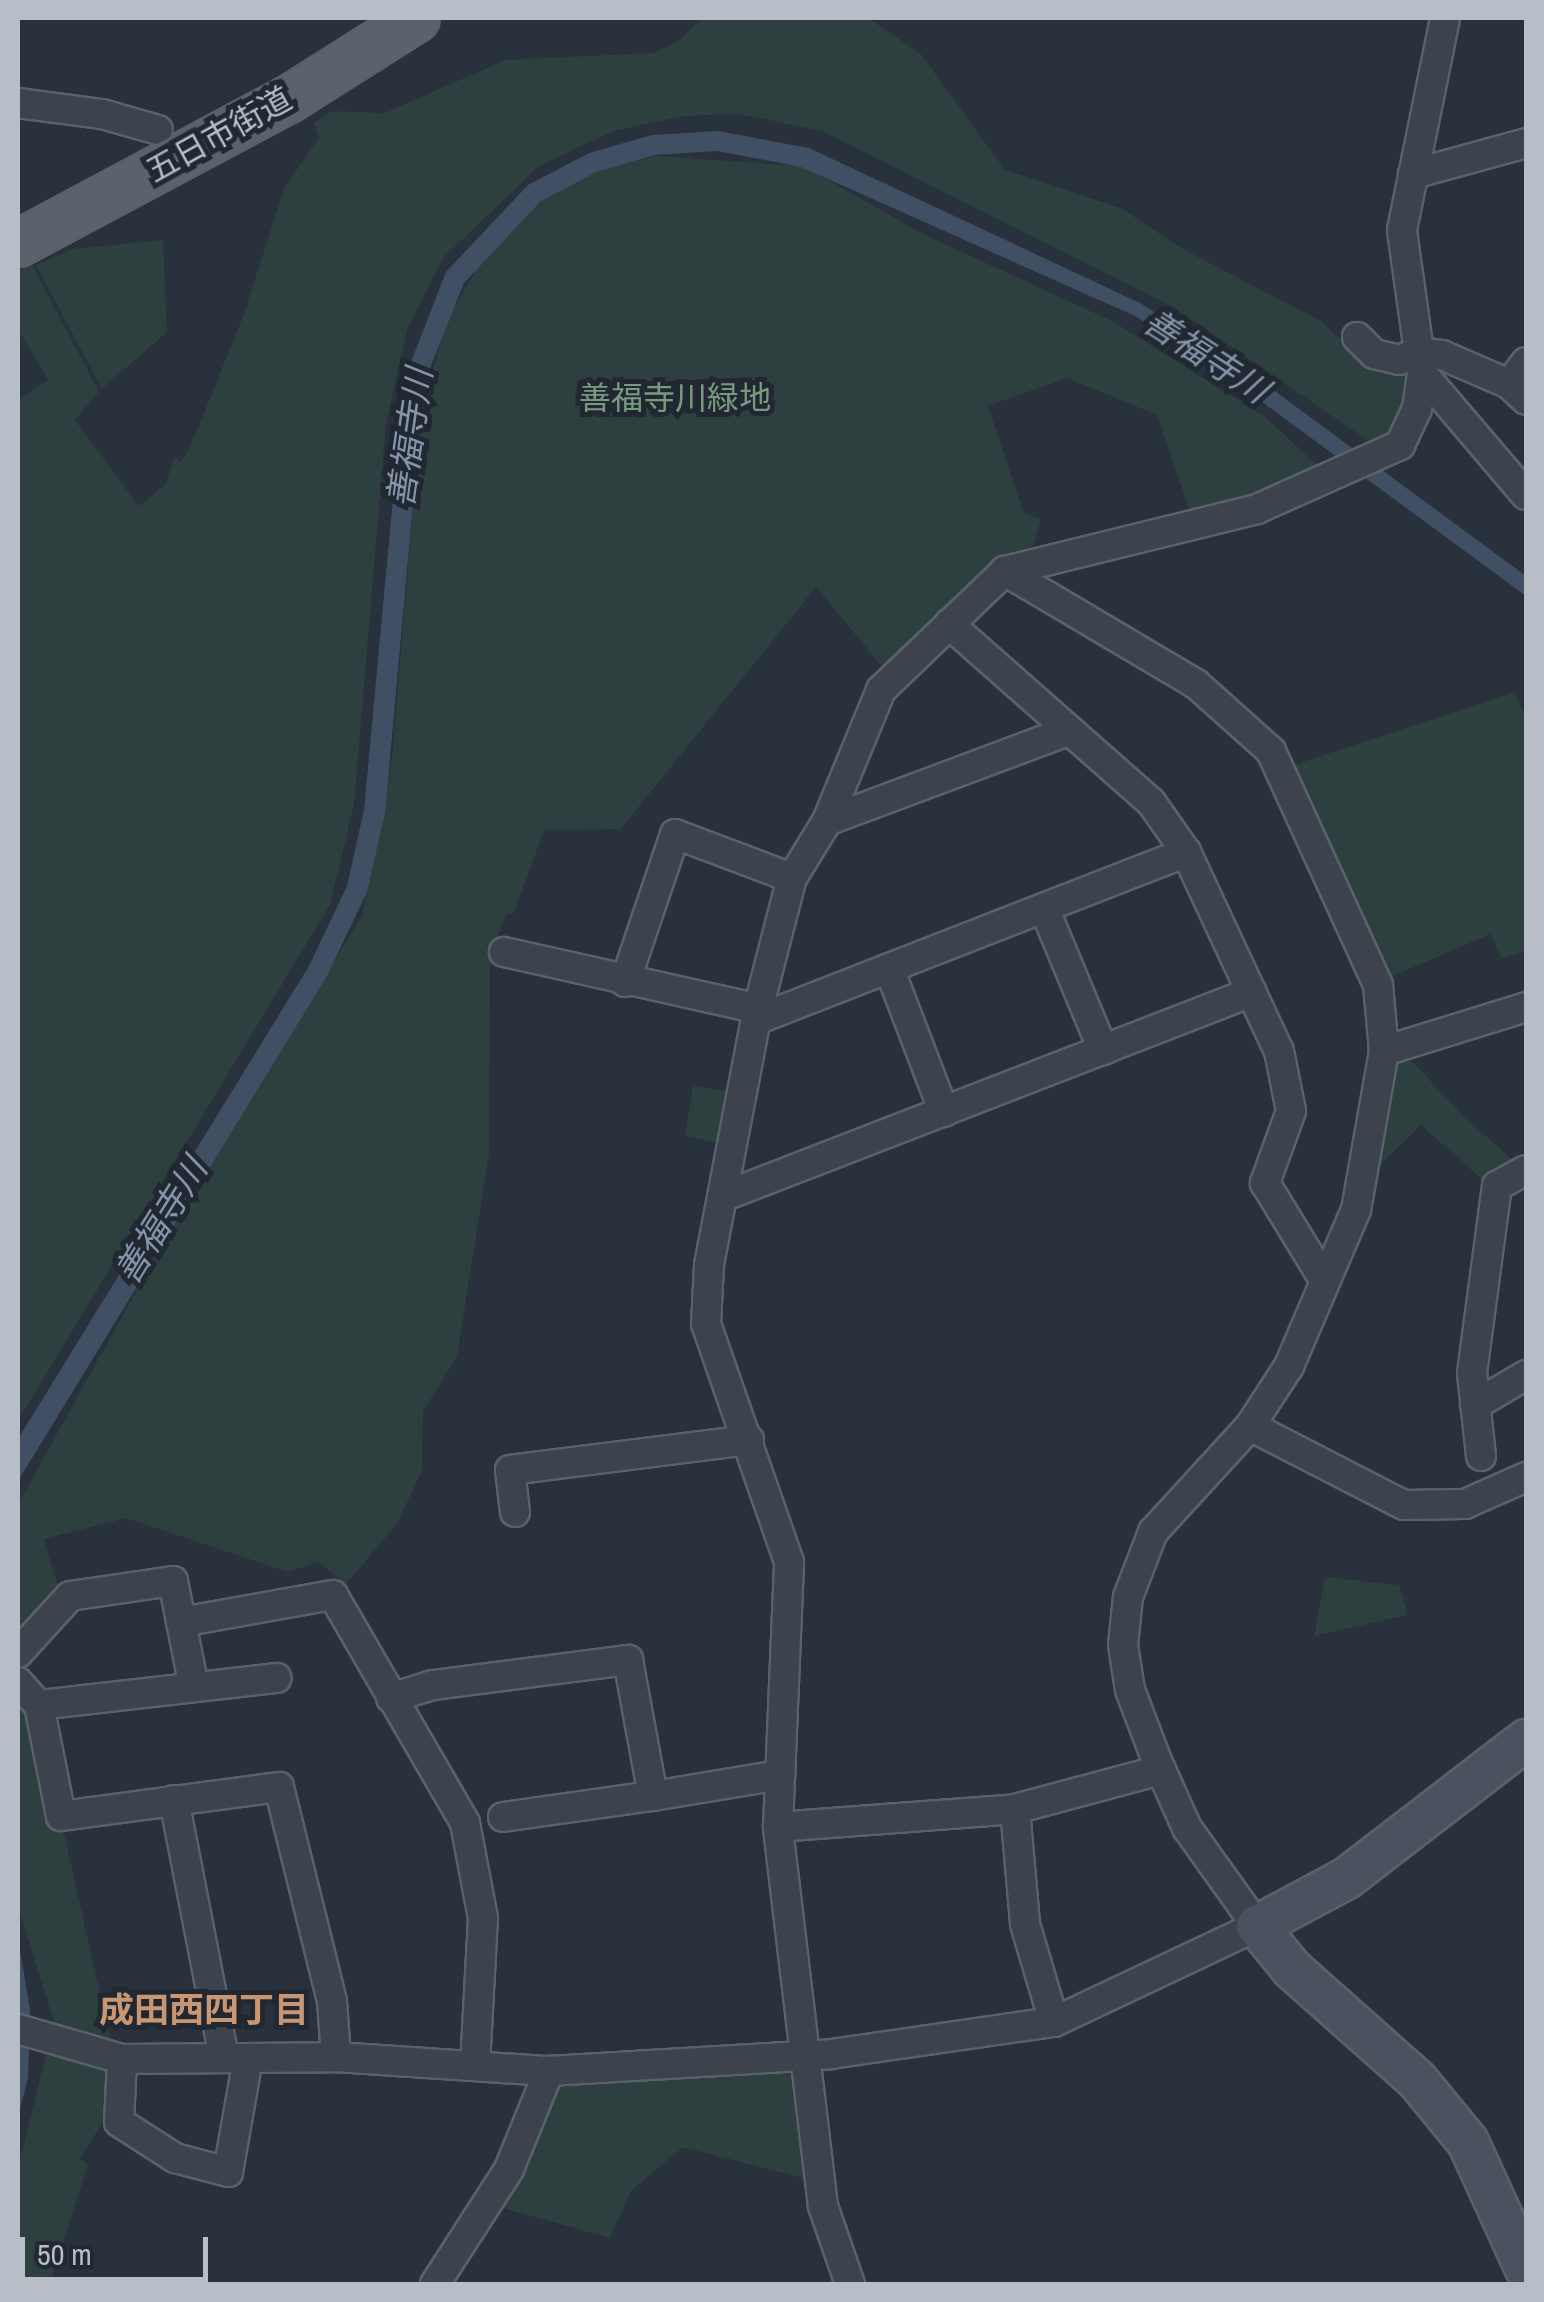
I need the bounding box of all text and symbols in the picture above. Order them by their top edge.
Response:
street label: 五日市街道 [140,79,298,191]
water label: 善福寺川 [1136,300,1276,412]
water label: 善福寺川 [379,366,441,510]
park label: 善福寺川緑地 [579,379,771,417]
water label: 善福寺川 [106,1151,216,1291]
district label: 成田西四丁目 [99,1989,309,2031]
scale bar [25,2217,212,2279]
text: 50 m [37,2234,92,2274]

